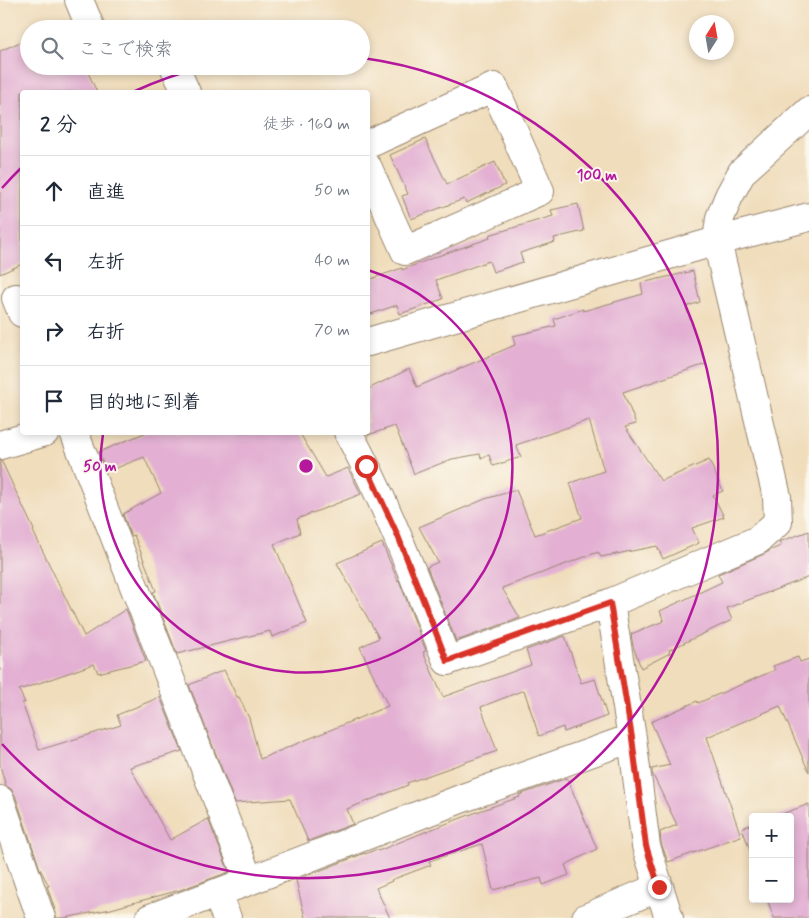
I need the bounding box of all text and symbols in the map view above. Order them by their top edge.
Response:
north arrow [689,15,734,60]
search box [20,20,370,75]
icon: search [38,34,66,62]
text: ここで検索 [78,37,173,62]
text: 2 分 [40,111,77,139]
text: 徒歩 · 160 m [263,114,350,135]
text: 100 m [577,166,617,186]
icon: ahead [40,177,68,205]
text: 直進 [87,180,125,205]
text: 50 m [314,180,350,201]
icon: left [40,247,68,275]
text: 左折 [87,250,125,275]
text: 40 m [314,250,350,271]
icon: right [40,317,68,345]
text: 右折 [87,320,125,345]
text: 70 m [314,320,350,341]
icon: arrive [40,387,68,415]
text: 目的地に到着 [87,390,201,415]
route start [355,455,378,478]
text: 50 m [83,457,117,477]
centre of rings [297,457,315,475]
map controls [749,813,794,903]
button: + [749,813,794,858]
button: − [749,858,794,903]
route end [648,876,671,899]

